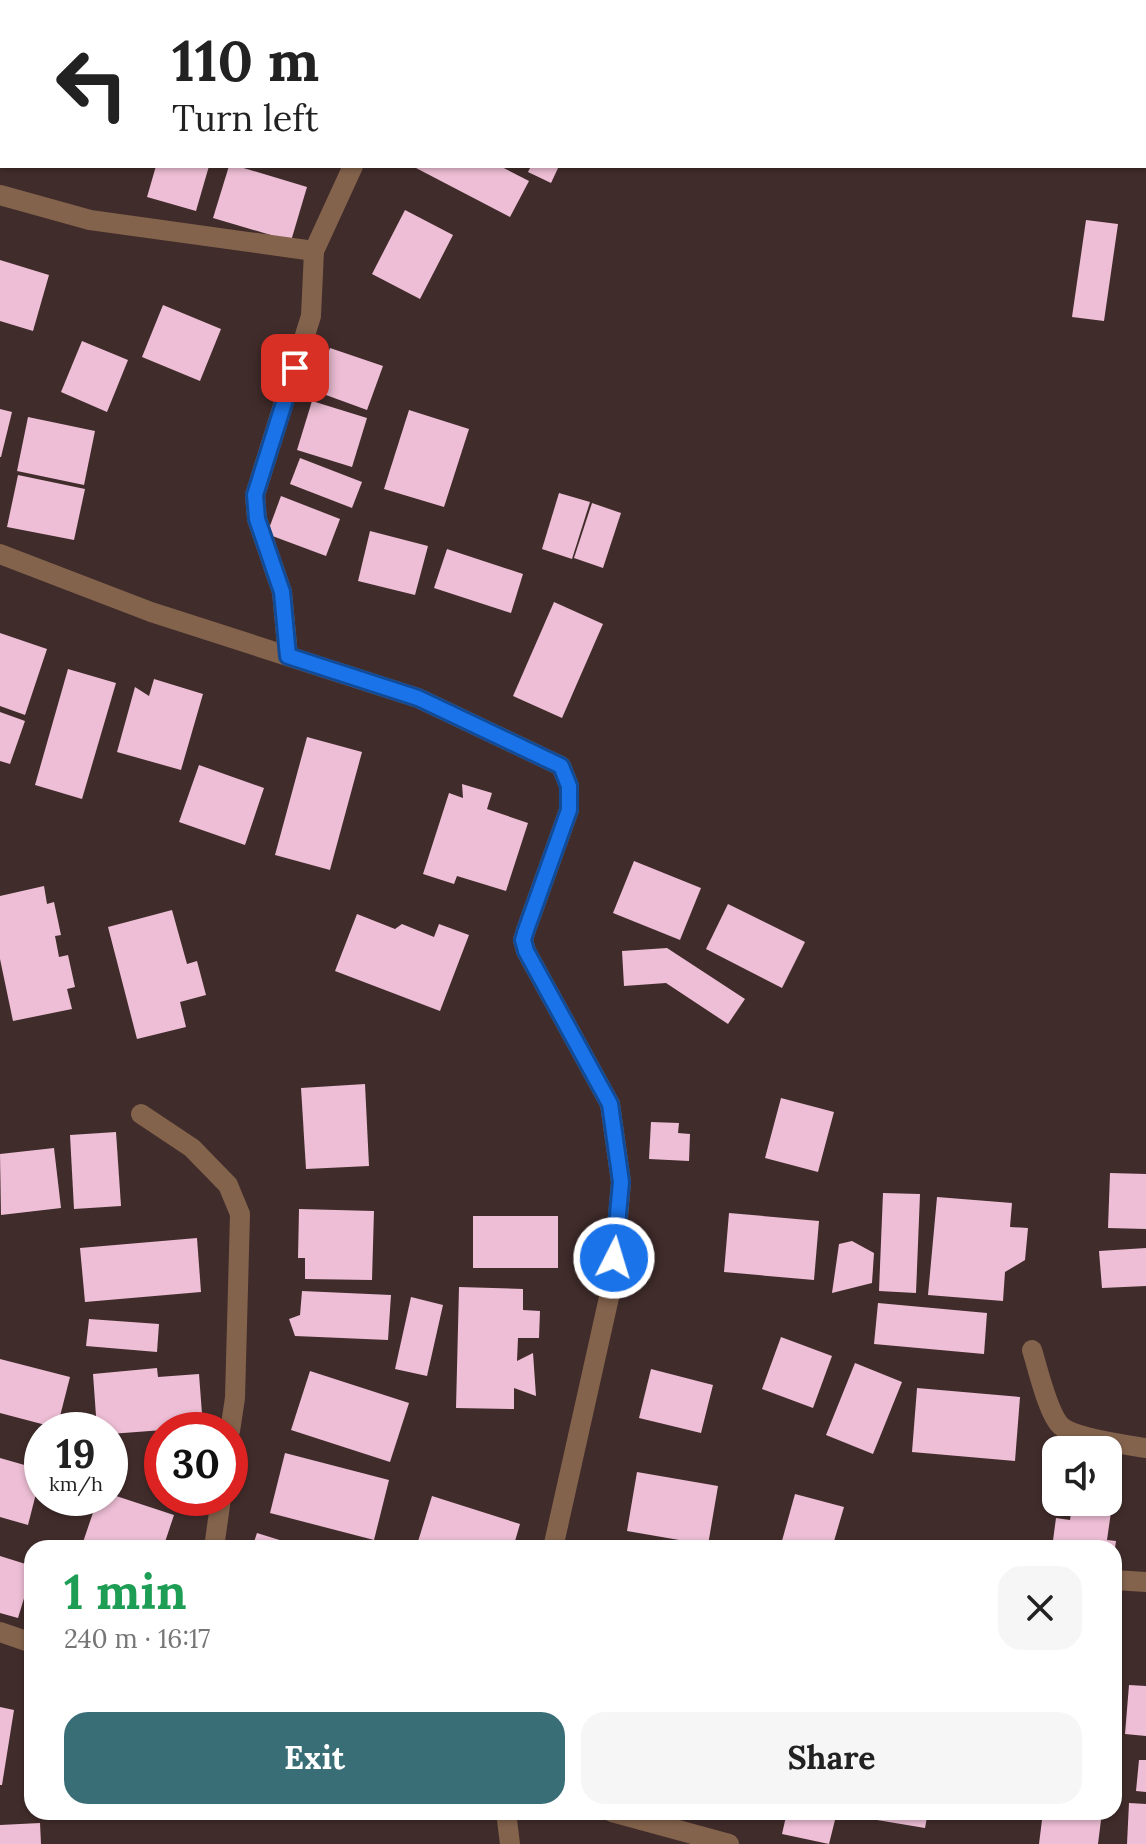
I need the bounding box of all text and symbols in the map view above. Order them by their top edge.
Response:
text: 110 m [172,25,319,96]
icon: left [40,32,144,136]
text: Turn left [172,95,319,141]
pin [261,334,329,402]
icon: arrive [273,346,317,390]
position arrow [572,1216,656,1300]
speed limit sign: 30 [144,1412,248,1516]
text: 19 [56,1428,96,1479]
map controls [1042,1436,1122,1516]
button: sound [1042,1436,1122,1516]
text: km/h [49,1471,103,1496]
text: 1 min [64,1561,187,1622]
button: close [998,1566,1082,1650]
text: 240 m · 16:17 [64,1622,210,1655]
button: Exit [64,1712,565,1804]
button: Share [581,1712,1082,1804]

